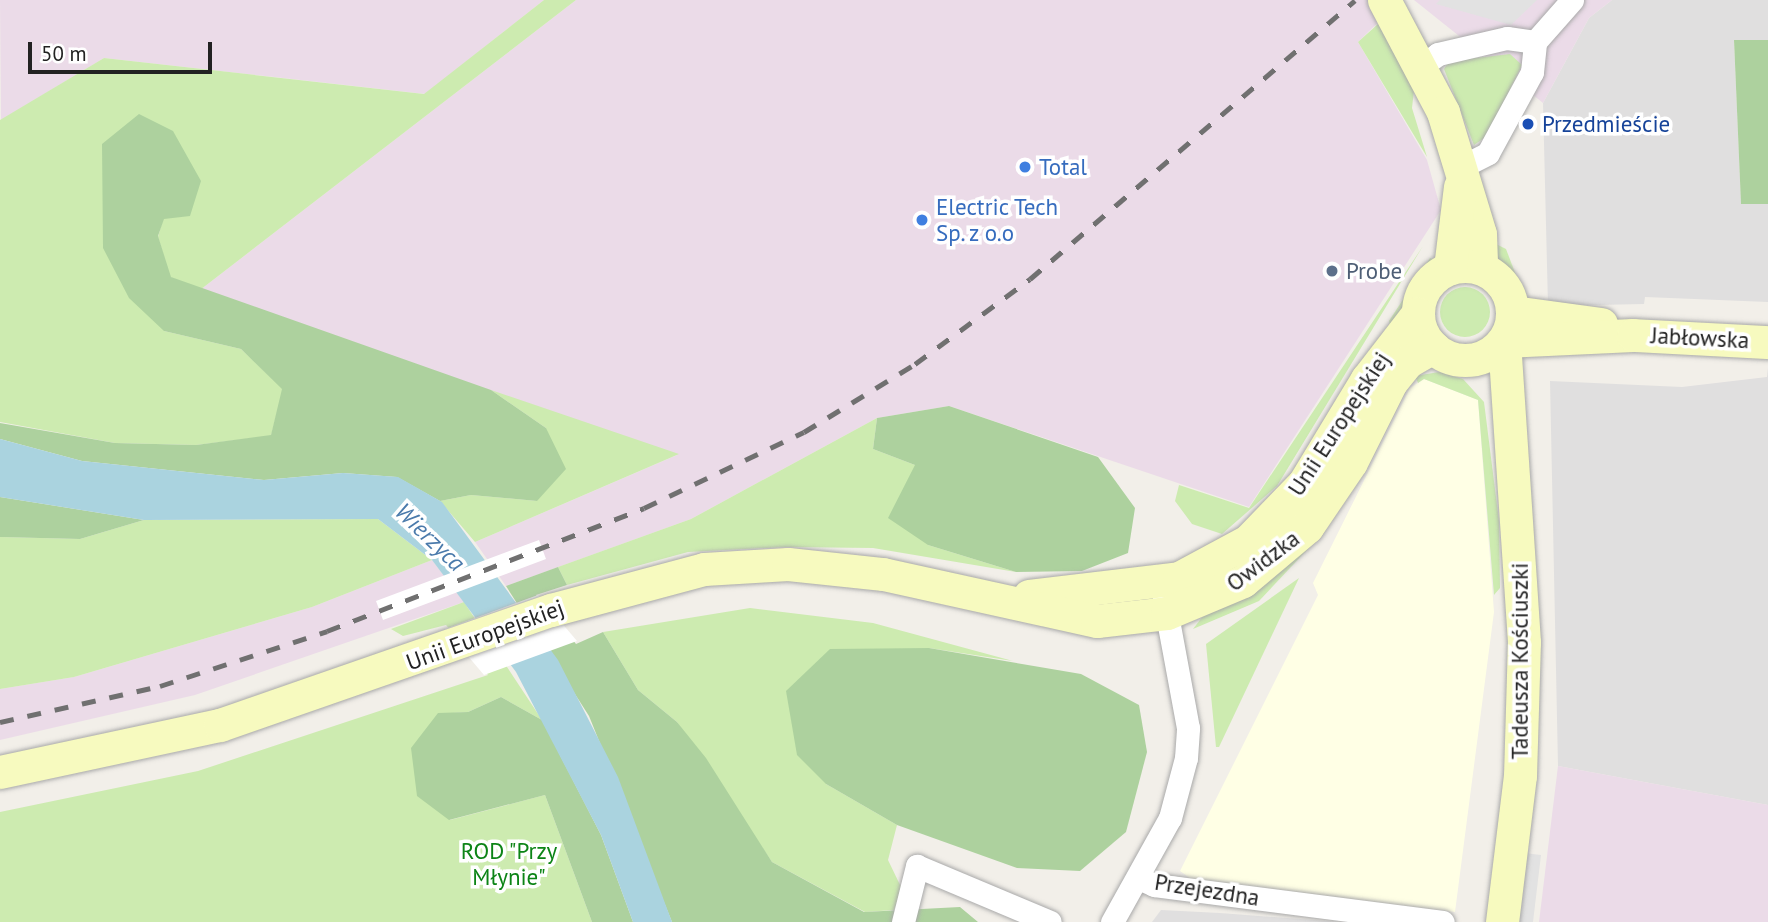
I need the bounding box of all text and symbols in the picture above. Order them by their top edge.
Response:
scale bar [32,28,215,72]
text: 50 m [41,40,87,67]
place label: Przedmieście [1542,110,1670,138]
marker: Przedmieście [1520,116,1536,132]
place label: Total [1039,153,1087,181]
marker: Total [1017,159,1033,175]
place label: Electric Tech Sp. z o.o [936,193,1059,247]
marker: Electric Tech Sp. z o.o [914,212,930,228]
place label: Probe [1346,257,1402,285]
marker: Probe [1324,263,1340,279]
street label: Jabłowska [1650,322,1750,354]
street label: Unii Europejskiej [1282,347,1396,501]
water label: Wierzyca [389,497,471,577]
street label: Owidzka [1221,525,1305,597]
street label: Tadeusza Kościuszki [1506,563,1534,759]
street label: Unii Europejskiej [402,594,568,676]
park label: ROD "Przy Młynie" [460,837,558,891]
street label: Przejezdna [1153,868,1261,912]

